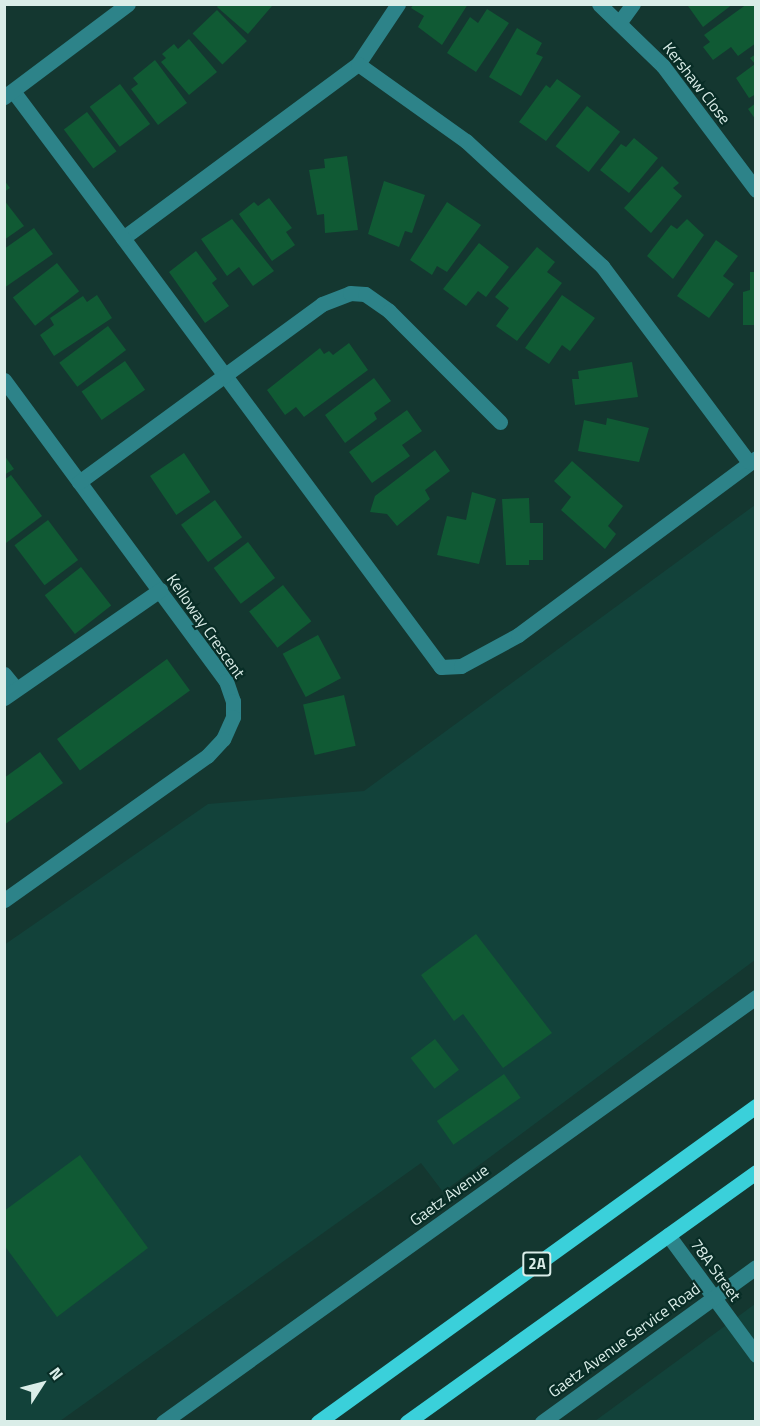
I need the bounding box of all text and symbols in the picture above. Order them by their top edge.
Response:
street label: Kershaw Close [659,38,735,128]
street label: Kelloway Crescent [163,570,249,682]
street label: Gaetz Avenue [406,1160,492,1230]
street label: 78A Street [687,1235,745,1305]
road number: 2A [522,1252,552,1276]
street label: Gaetz Avenue Service Road [545,1279,703,1401]
north arrow [12,1354,72,1414]
text: N [44,1362,70,1385]

